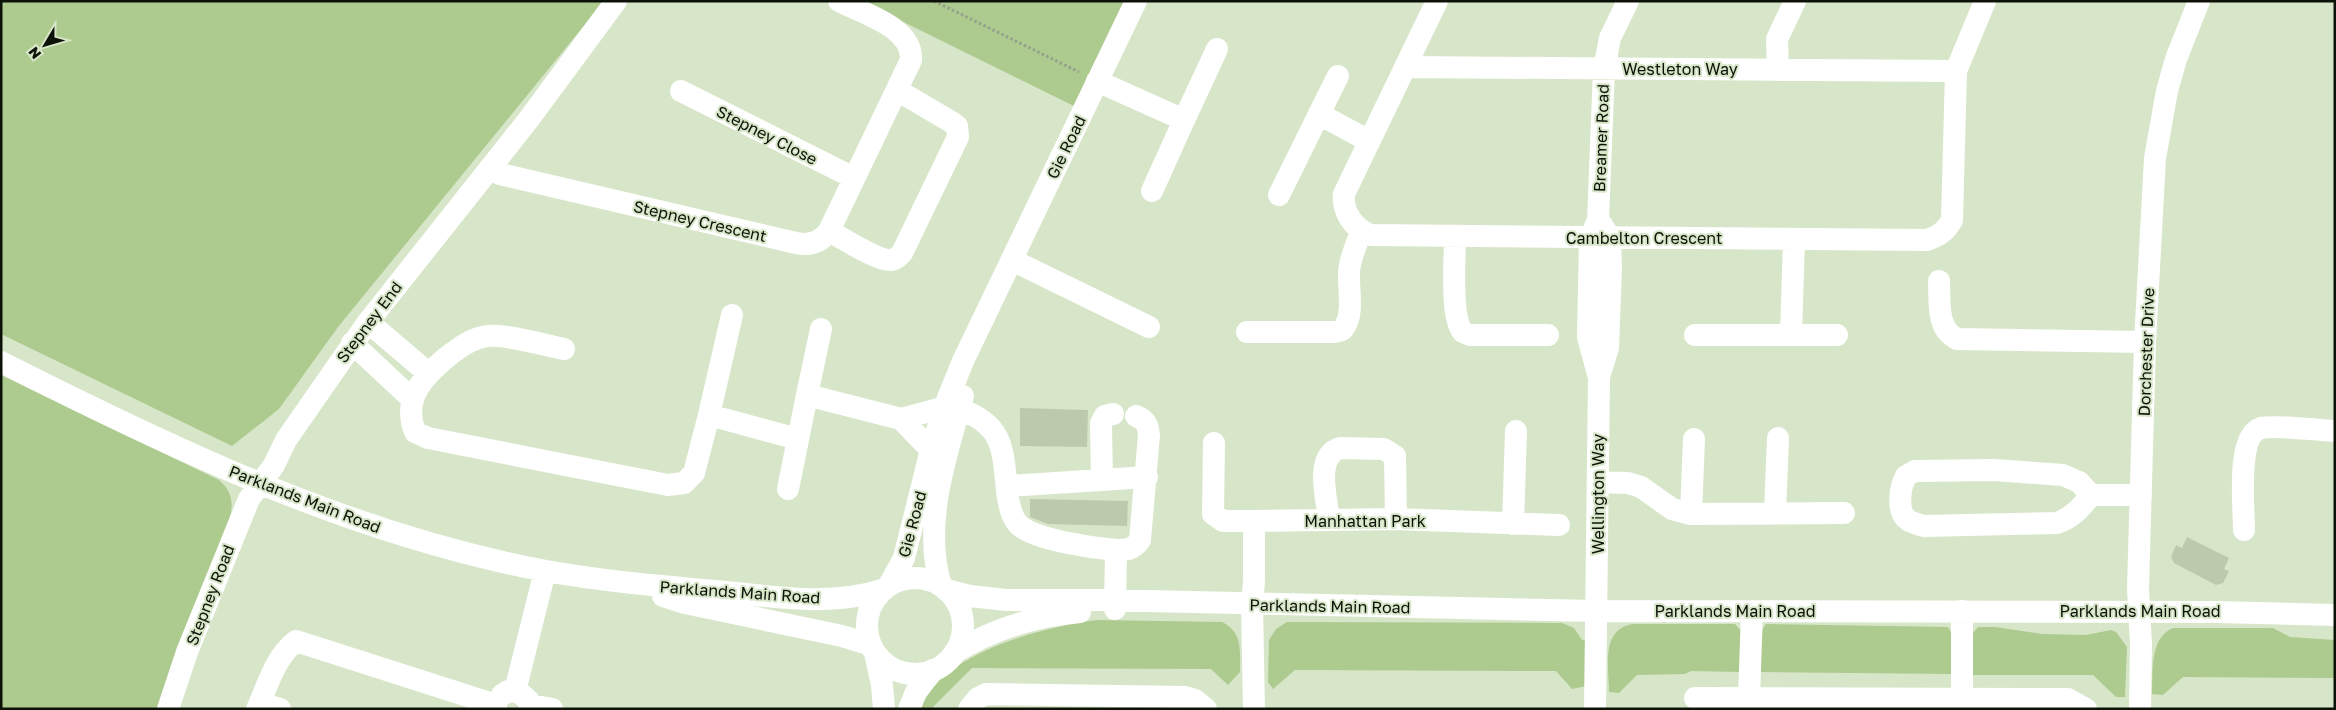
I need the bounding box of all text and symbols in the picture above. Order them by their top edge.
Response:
north arrow [20,20,70,70]
text: N [24,44,44,63]
street label: Westleton Way [1622,59,1738,79]
street label: Breamer Road [1589,84,1613,192]
street label: Stepney Close [713,101,821,169]
street label: Gie Road [1042,112,1090,182]
street label: Stepney Crescent [631,196,769,246]
street label: Cambelton Crescent [1566,228,1722,248]
street label: Stepney End [332,277,406,367]
street label: Dorchester Drive [2134,287,2158,417]
street label: Wellington Way [1588,434,1608,554]
street label: Parklands Main Road [226,461,384,537]
street label: Gie Road [894,489,930,559]
street label: Manhattan Park [1304,511,1426,531]
street label: Stepney Road [182,542,238,648]
street label: Parklands Main Road [659,576,821,608]
street label: Parklands Main Road [1249,595,1411,617]
street label: Parklands Main Road [1654,601,1816,621]
street label: Parklands Main Road [2059,601,2221,621]

